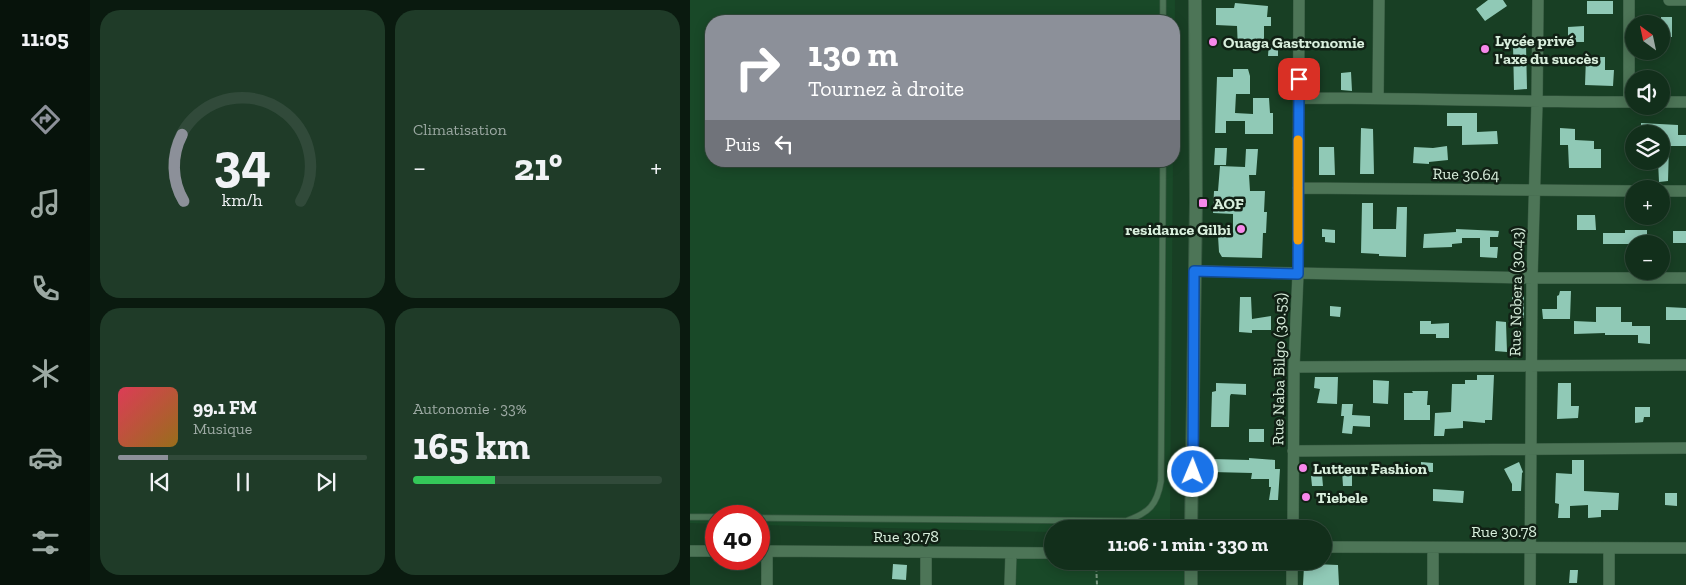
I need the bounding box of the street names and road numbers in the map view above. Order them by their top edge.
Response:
street label: Rue 30.64 [1432,164,1500,184]
street label: Rue Nobera (30.43) [1505,227,1527,357]
street label: Rue Naba Bilgo (30.53) [1268,292,1290,446]
street label: Rue 30.78 [1471,522,1537,541]
street label: Rue 30.78 [873,527,939,546]

